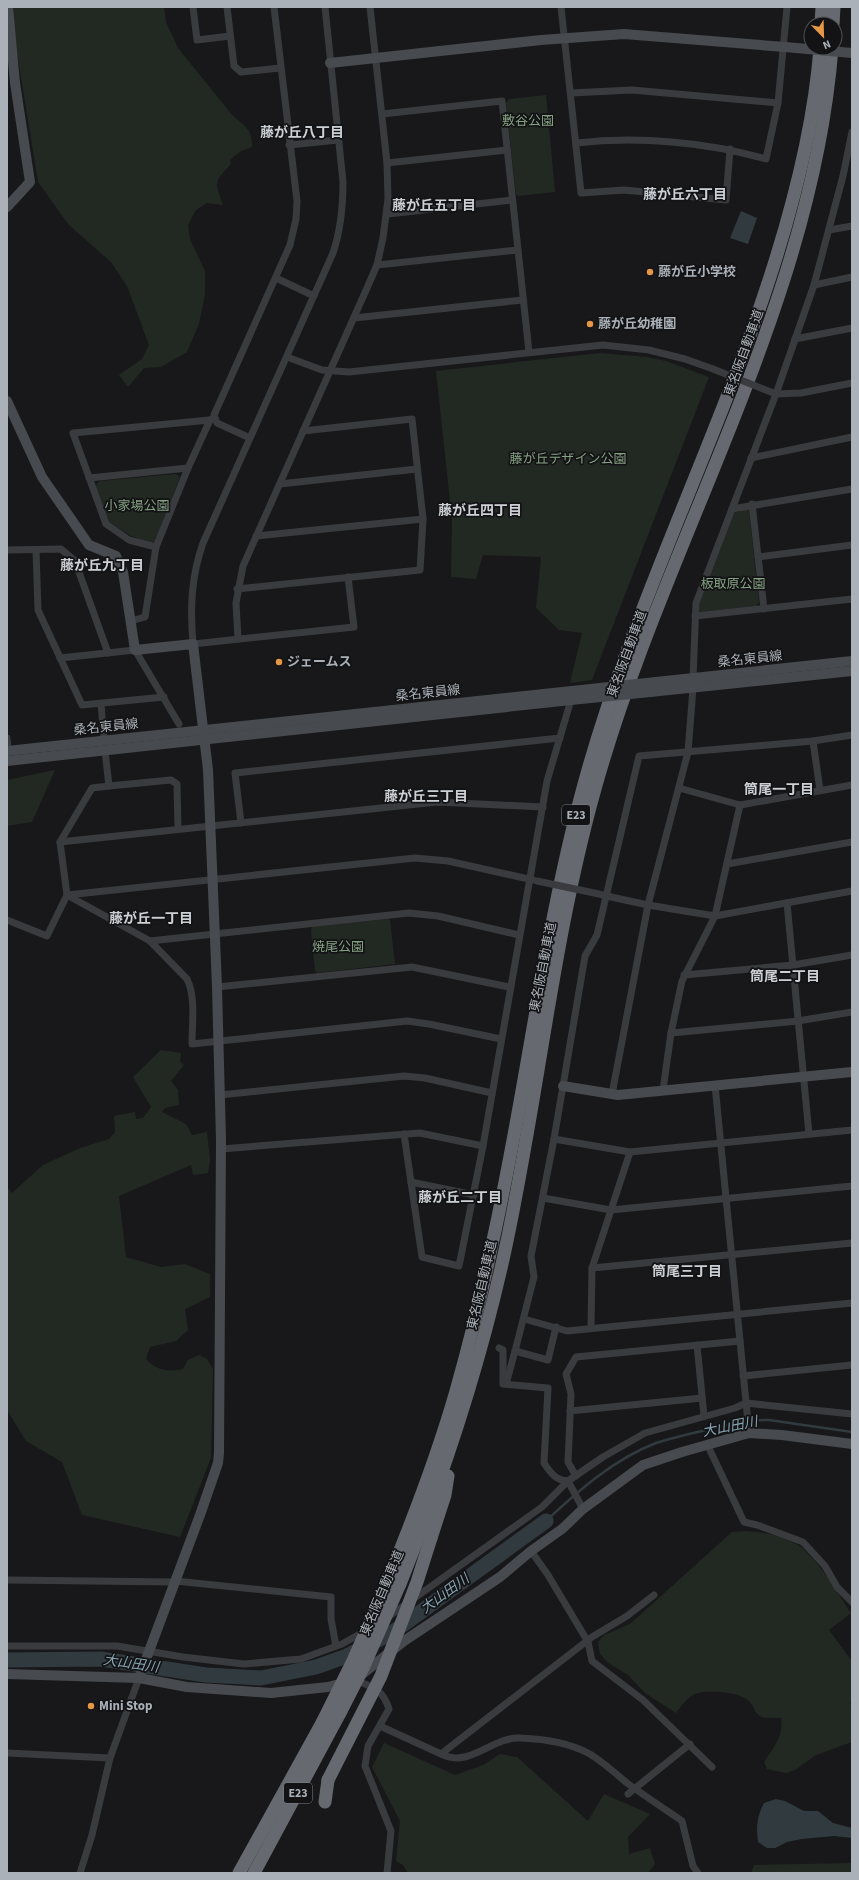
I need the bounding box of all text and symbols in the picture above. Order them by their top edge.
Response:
north arrow [803,16,843,56]
text: N [820,36,833,53]
park label: 敷谷公園 [502,112,554,130]
district label: 藤が丘八丁目 [260,123,344,143]
district label: 藤が丘六丁目 [643,185,727,205]
district label: 藤が丘五丁目 [392,196,476,216]
place label: 藤が丘小学校 [658,263,736,281]
marker: 藤が丘小学校 [645,267,655,277]
street label: 東名阪自動車道 [720,307,768,399]
place label: 藤が丘幼稚園 [598,315,676,333]
marker: 藤が丘幼稚園 [585,319,595,329]
park label: 藤が丘デザイン公園 [509,450,627,468]
park label: 小家場公園 [104,497,170,515]
district label: 藤が丘四丁目 [438,501,522,521]
district label: 藤が丘九丁目 [60,556,144,576]
park label: 板取原公園 [700,575,766,593]
street label: 東名阪自動車道 [603,608,651,700]
street label: 桑名東員線 [717,647,783,671]
place label: ジェームス [287,653,352,671]
marker: ジェームス [274,657,284,667]
street label: 桑名東員線 [395,681,461,705]
street label: 桑名東員線 [73,715,139,739]
district label: 筒尾一丁目 [744,780,814,800]
district label: 藤が丘三丁目 [384,787,468,807]
road number: E23 [562,805,590,825]
district label: 藤が丘一丁目 [109,909,193,929]
street label: 東名阪自動車道 [525,921,561,1013]
park label: 焼尾公園 [312,938,364,956]
district label: 筒尾二丁目 [750,967,820,987]
district label: 藤が丘二丁目 [418,1188,502,1208]
street label: 東名阪自動車道 [463,1239,501,1331]
district label: 筒尾三丁目 [652,1262,722,1282]
water label: 大山田川 [701,1411,761,1442]
street label: 東名阪自動車道 [356,1548,408,1638]
water label: 大山田川 [416,1568,475,1619]
water label: 大山田川 [102,1650,162,1678]
place label: Mini Stop [99,1697,152,1715]
marker: Mini Stop [86,1701,96,1711]
road number: E23 [284,1783,312,1803]

